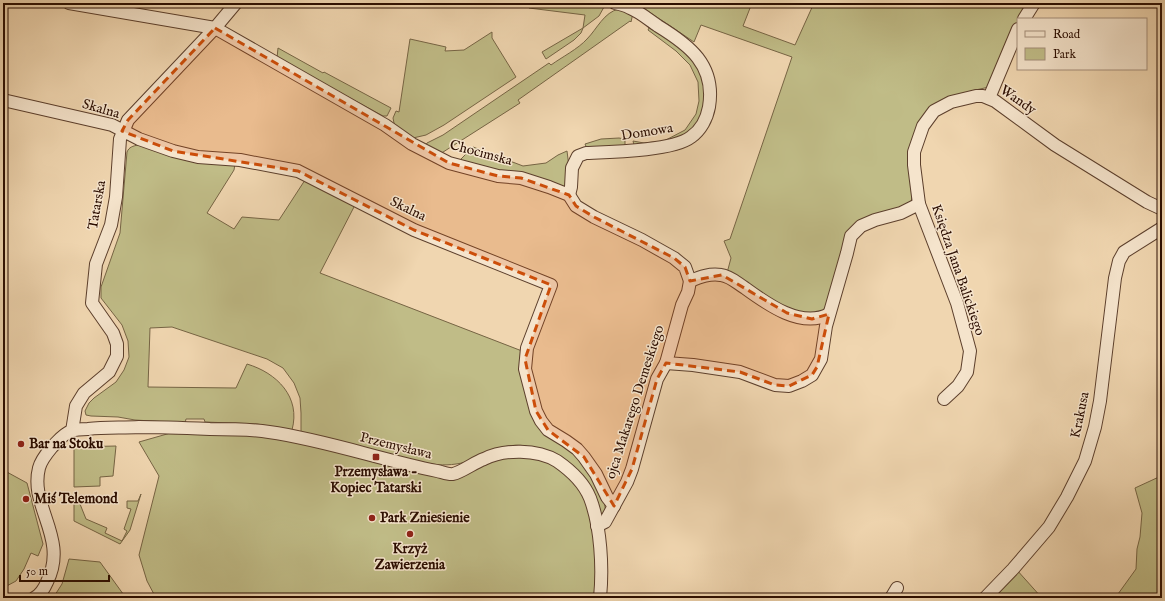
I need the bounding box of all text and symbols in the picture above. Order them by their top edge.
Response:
legend [1017,18,1147,70]
text: Road [1053,27,1081,42]
text: Park [1053,47,1076,62]
street label: Wandy [996,81,1040,119]
street label: Skalna [80,95,123,123]
street label: Domowa [620,119,675,145]
street label: Chocimska [448,136,515,170]
street label: Tatarska [84,178,110,231]
street label: Skalna [387,193,430,226]
street label: Księdza Jana Balickiego [927,202,989,338]
street label: ojca Makarego Demeskiego [602,322,669,481]
street label: Krakusa [1066,389,1094,440]
street label: Przemysława [358,428,435,464]
place label: Bar na Stoku [29,435,104,453]
marker: Bar na Stoku [16,439,26,449]
marker: Przemysława - Kopiec Tatarski [371,452,381,462]
place label: Przemysława - Kopiec Tatarski [330,463,422,497]
place label: Miś Telemond [34,490,118,508]
marker: Miś Telemond [21,494,31,504]
place label: Park Zniesienie [380,509,470,527]
marker: Park Zniesienie [367,513,377,523]
marker: Krzyż Zawierzenia [405,529,415,539]
place label: Krzyż Zawierzenia [375,540,446,574]
scale bar [20,557,109,583]
text: 50 m [26,564,48,579]

